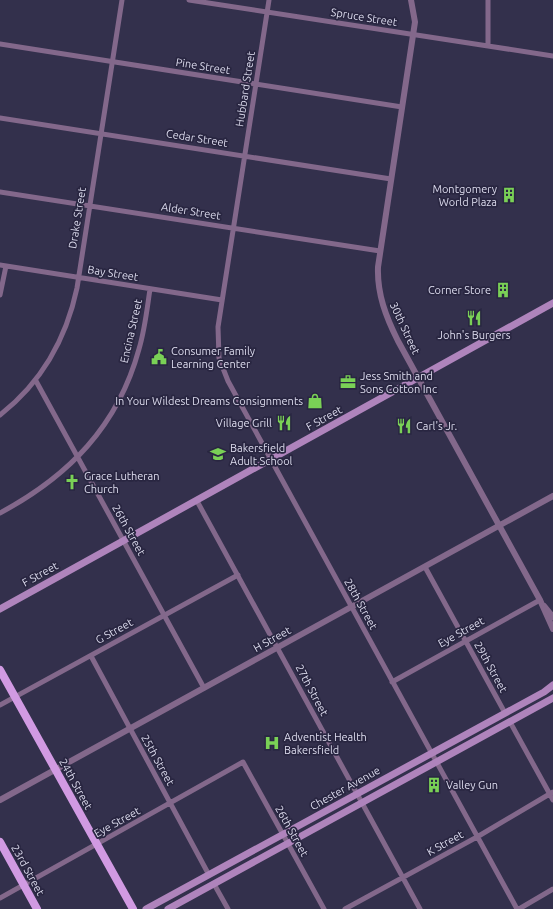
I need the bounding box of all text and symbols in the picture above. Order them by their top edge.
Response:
street label: Spruce Street [330,6,399,28]
street label: Hubbard Street [233,50,257,128]
street label: Pine Street [175,56,232,76]
street label: Cedar Street [165,127,229,149]
place label: Montgomery World Plaza [432,183,498,208]
street label: Drake Street [66,186,88,250]
building icon: Montgomery World Plaza [500,186,518,204]
street label: Alder Street [160,200,222,222]
street label: Bay Street [87,263,140,283]
building icon: Corner Store [494,281,512,299]
place label: Corner Store [428,284,491,296]
street label: Encina Street [118,297,144,364]
street label: 30th Street [388,300,423,357]
restaurant icon: John's Burgers [465,309,483,327]
place label: John's Burgers [438,329,511,341]
place label: Consumer Family Learning Center [171,345,256,370]
public building icon: Consumer Family Learning Center [150,348,168,366]
place label: Jess Smith and Sons Cotton Inc [360,370,437,395]
office icon: Jess Smith and Sons Cotton Inc [339,373,357,391]
shop icon: In Your Wildest Dreams Consignments [306,392,324,410]
place label: In Your Wildest Dreams Consignments [115,395,303,407]
street label: F Street [304,403,345,433]
restaurant icon: Village Grill [275,414,293,432]
place label: Village Grill [216,417,272,429]
restaurant icon: Carl's Jr. [395,417,413,435]
place label: Carl's Jr. [416,420,457,432]
place label: Bakersfield Adult School [230,442,293,467]
school or university icon: Bakersfield Adult School [209,445,227,463]
place label: Grace Lutheran Church [84,470,159,495]
church icon: Grace Lutheran Church [63,473,81,491]
street label: 26th Street [110,502,148,558]
street label: F Street [20,559,61,589]
street label: 28th Street [342,576,380,632]
street label: Eye Street [436,614,487,650]
street label: G Street [93,616,135,646]
street label: H Street [251,624,293,654]
street label: 29th Street [472,639,510,695]
street label: 27th Street [293,662,331,718]
place label: Adventist Health Bakersfield [284,731,367,756]
street label: 25th Street [139,732,177,788]
hospital icon: Adventist Health Bakersfield [263,734,281,752]
street label: 24th Street [57,756,95,812]
street label: Chester Avenue [308,764,382,812]
building icon: Valley Gun [425,776,443,794]
place label: Valley Gun [446,779,498,791]
street label: 26th Street [273,803,311,859]
street label: Eye Street [92,804,143,840]
street label: K Street [425,828,466,858]
street label: 23rd Street [9,842,47,898]

